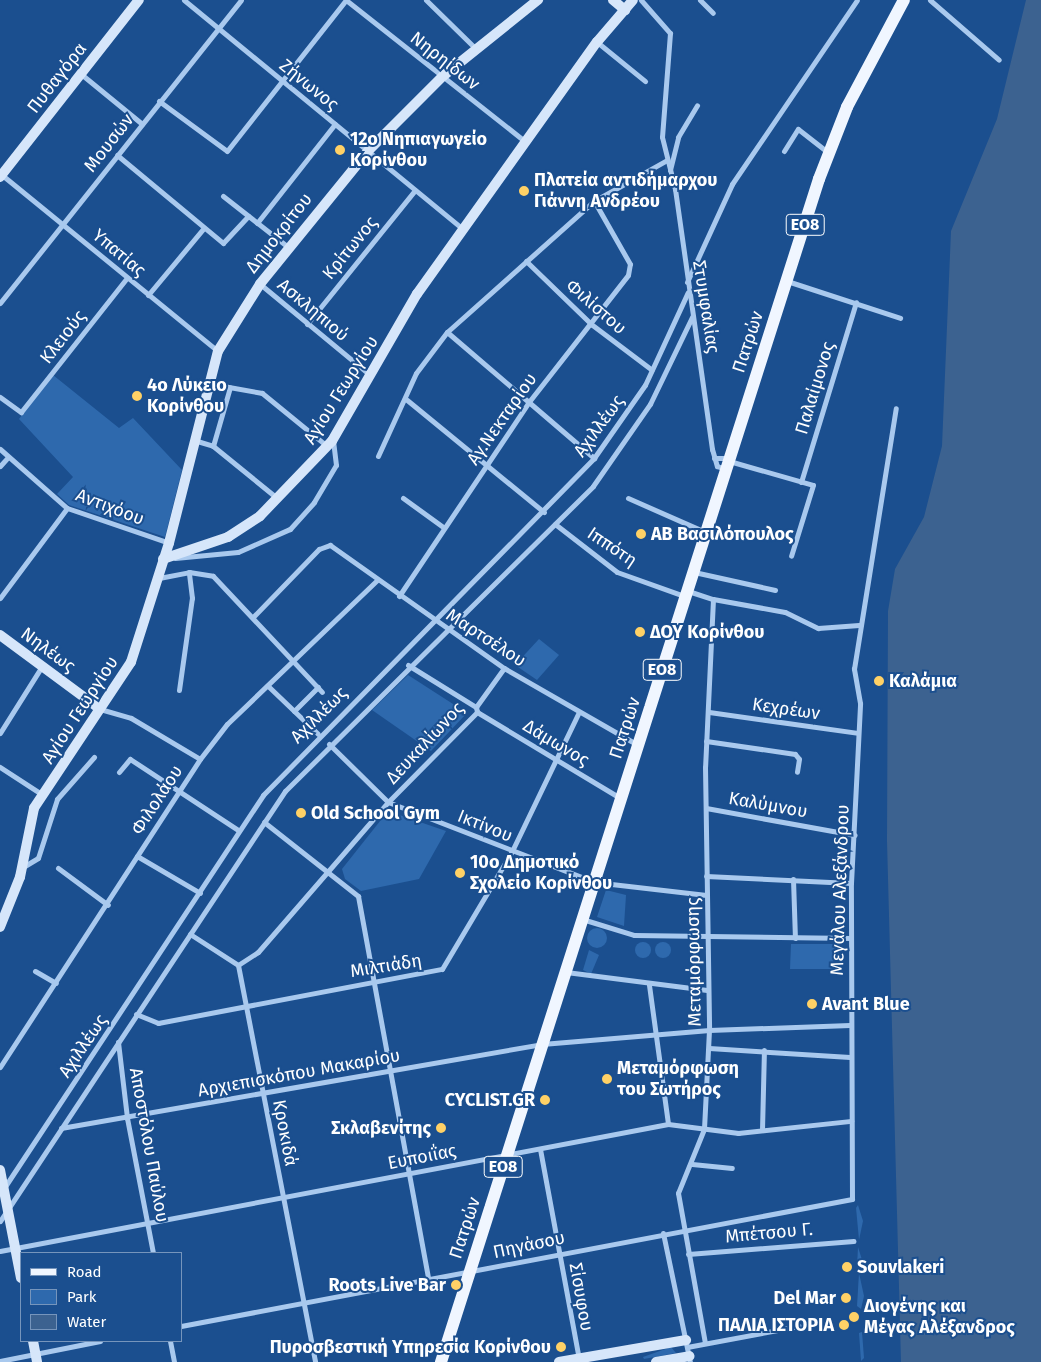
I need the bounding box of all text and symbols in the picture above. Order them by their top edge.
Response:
street label: Νηρηίδων [406,27,484,95]
street label: Πυθαγόρα [23,38,91,118]
street label: Ζήνωνος [275,55,343,115]
street label: Μουσών [80,110,138,176]
place label: 12ο Νηπιαγωγείο Κορίνθου [350,129,487,172]
marker: 12ο Νηπιαγωγείο Κορίνθου [334,144,346,156]
place label: Πλατεία αντιδήμαρχου Γιάννη Ανδρέου [534,170,717,212]
marker: Πλατεία αντιδήμαρχου Γιάννη Ανδρέου [518,185,530,197]
street label: Δημοκρίτου [241,189,317,277]
street label: Κρίτωνος [318,212,382,284]
road number: ΕΟ8 [785,212,825,238]
street label: Υπατίας [88,225,150,281]
street label: Στυμφαλίας [688,259,724,355]
street label: Ασκληπιού [273,274,353,346]
street label: Φιλίστου [561,275,631,339]
street label: Κλειούς [35,306,91,368]
street label: Πατρών [728,309,768,375]
street label: Αγίου Γεωργίου [299,332,383,448]
street label: Παλαίμονος [791,339,839,437]
street label: Αγ.Νεκταρίου [462,369,542,469]
place label: 4ο Λύκειο Κορίνθου [147,375,227,418]
marker: 4ο Λύκειο Κορίνθου [131,390,143,402]
street label: Αχιλλέως [569,391,629,461]
street label: Αντιχόου [73,484,147,530]
street label: Ιππότη [583,523,641,571]
place label: ΑΒ Βασιλόπουλος [651,523,794,545]
marker: ΑΒ Βασιλόπουλος [635,528,647,540]
street label: Μαρτσέλου [442,604,530,672]
place label: ΔΟΥ Κορίνθου [650,621,764,643]
street label: Νηλέως [17,623,79,677]
marker: ΔΟΥ Κορίνθου [634,626,646,638]
street label: Αγίου Γεωργίου [37,652,123,768]
road number: ΕΟ8 [642,656,682,684]
place label: Καλάμια [889,670,957,692]
marker: Καλάμια [873,675,885,687]
street label: Αχιλλέως [286,682,352,748]
street label: Κεχρέων [751,694,821,724]
street label: Πατρών [605,695,645,761]
street label: Δευκαλίωνος [382,697,468,789]
street label: Δάμωνος [519,715,593,771]
street label: Φιλολάου [127,761,187,839]
street label: Καλύμνου [727,787,809,823]
place label: Old School Gym [311,802,440,824]
street label: Μεγάλου Αλεξάνδρου [826,804,854,976]
street label: Ικτίνου [454,805,516,847]
marker: Old School Gym [295,807,307,819]
place label: 10ο Δημοτικό Σχολείο Κορίνθου [470,852,612,894]
marker: 10ο Δημοτικό Σχολείο Κορίνθου [454,867,466,879]
street label: Μεταμόρφωσης [682,897,706,1027]
street label: Μιλτιάδη [349,950,423,982]
place label: Avant Blue [822,993,910,1015]
marker: Avant Blue [806,998,818,1010]
street label: Αχιλλέως [54,1010,112,1082]
street label: Αρχιεπισκόπου Μακαρίου [196,1045,402,1101]
place label: Μεταμόρφωση του Σωτήρος [617,1058,739,1100]
street label: Αποστόλου Παύλου [125,1066,173,1224]
marker: Μεταμόρφωση του Σωτήρος [601,1073,613,1085]
place label: CYCLIST.GR [445,1089,535,1111]
marker: CYCLIST.GR [539,1094,551,1106]
street label: Κροκιδά [268,1098,302,1168]
place label: Σκλαβενίτης [331,1117,431,1139]
marker: Σκλαβενίτης [435,1122,447,1134]
street label: Ευποιΐας [386,1140,458,1174]
road number: ΕΟ8 [483,1154,523,1180]
street label: Πατρών [445,1195,485,1261]
street label: Μπέτσου Γ. [724,1218,814,1248]
street label: Πηγάσου [491,1227,567,1263]
legend [20,1252,182,1342]
place label: Souvlakeri [857,1256,944,1278]
street label: Σίσυφου [564,1261,598,1333]
marker: Souvlakeri [841,1261,853,1273]
text: Road [67,1263,102,1281]
place label: Roots Live Bar [328,1274,446,1296]
marker: Roots Live Bar [450,1279,462,1291]
place label: Del Mar [774,1287,836,1309]
text: Park [67,1288,97,1306]
marker: Del Mar [840,1292,852,1304]
place label: Διογένης και Μέγας Αλέξανδρος [864,1296,1015,1338]
marker: Διογένης και Μέγας Αλέξανδρος [848,1311,860,1323]
text: Water [67,1313,106,1331]
place label: ΠΑΛΙΑ ΙΣΤΟΡΙΑ [718,1314,834,1336]
marker: ΠΑΛΙΑ ΙΣΤΟΡΙΑ [838,1319,850,1331]
place label: Πυροσβεστική Υπηρεσία Κορίνθου [270,1336,551,1358]
marker: Πυροσβεστική Υπηρεσία Κορίνθου [555,1341,567,1353]

